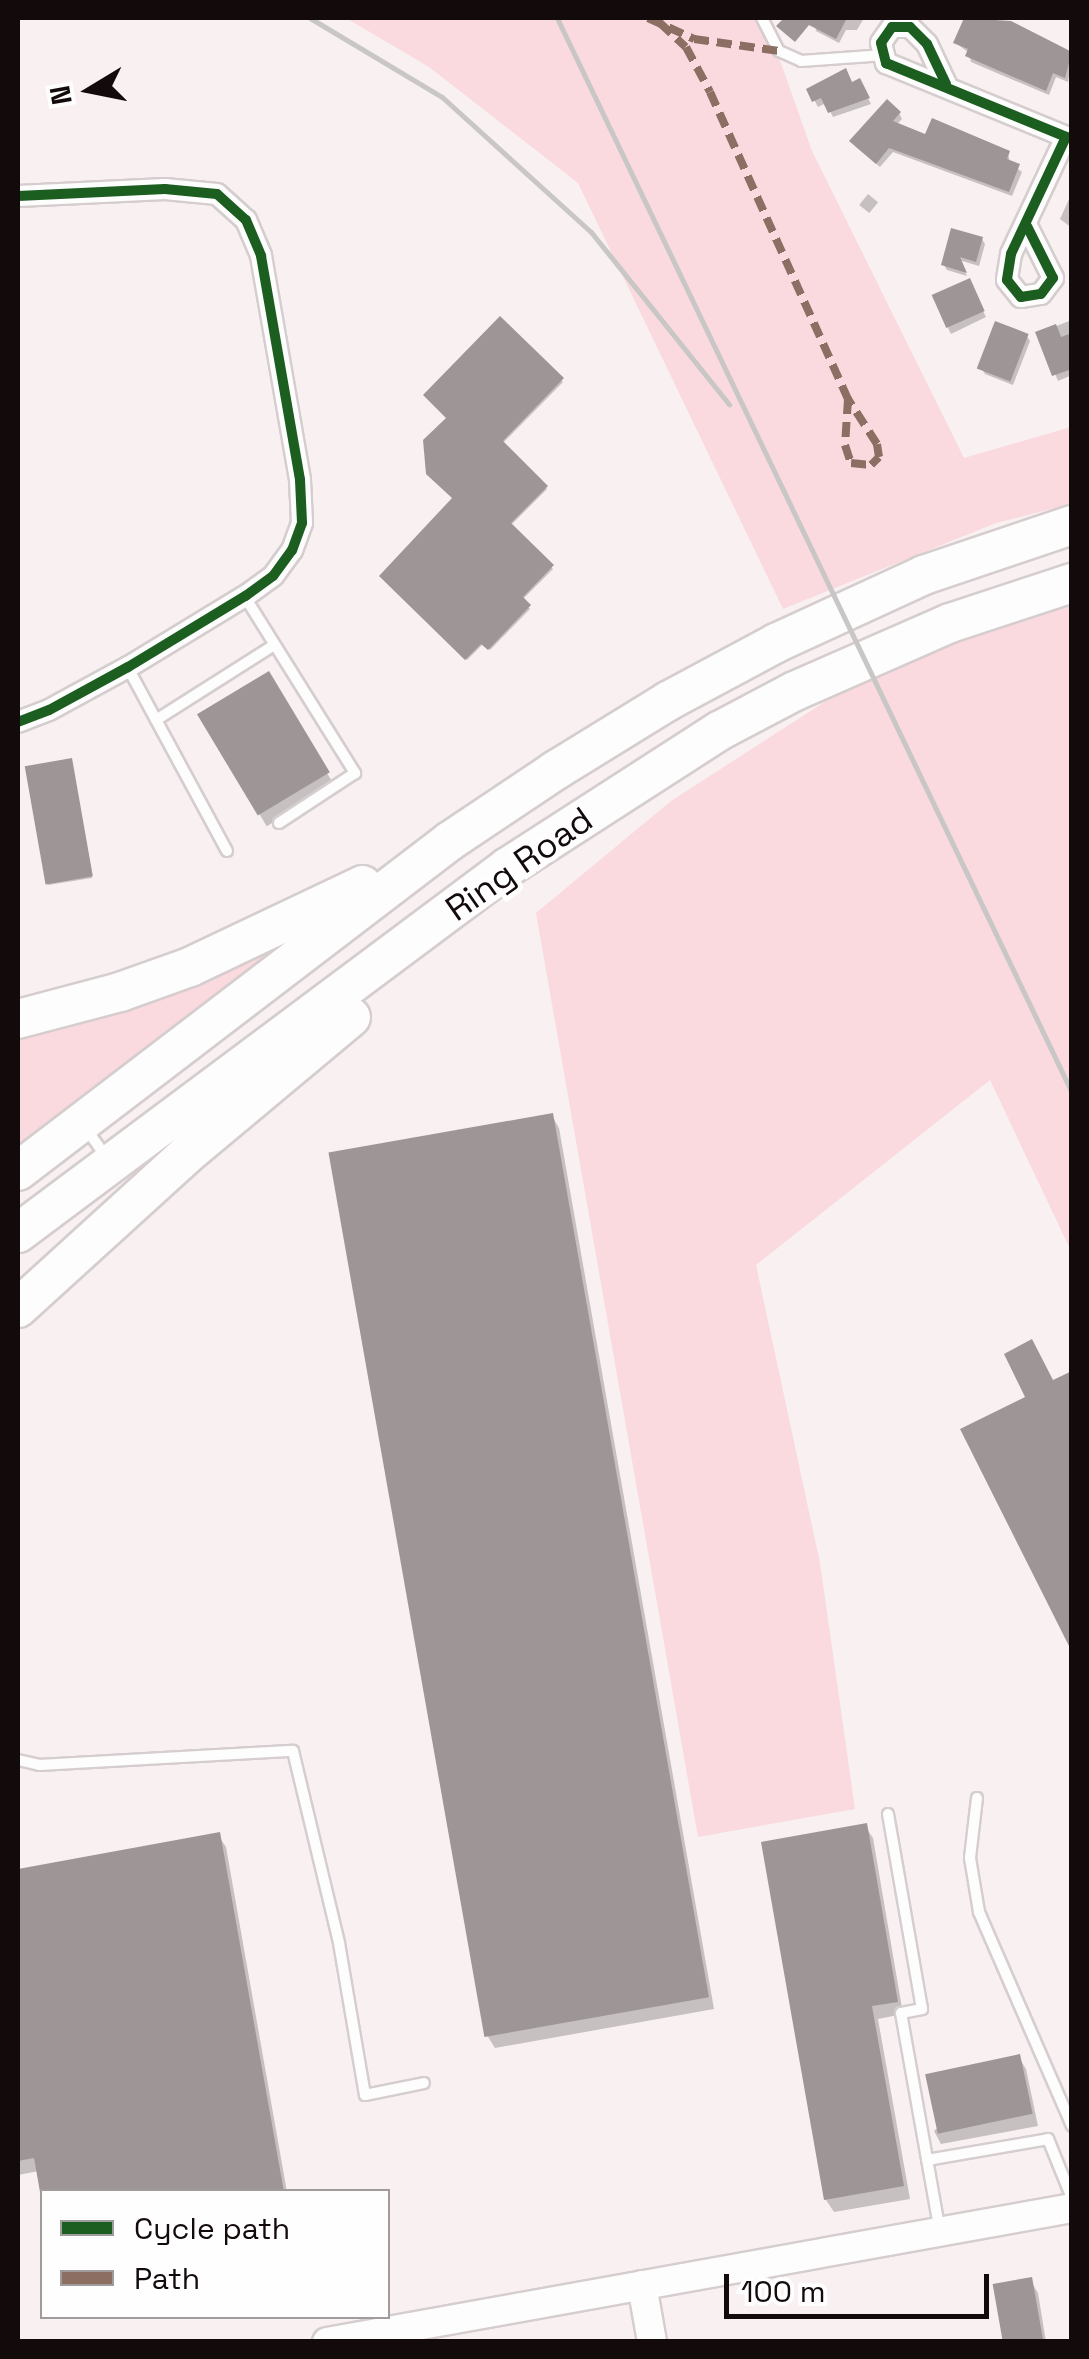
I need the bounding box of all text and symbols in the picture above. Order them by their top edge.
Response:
north arrow [40,40,140,140]
text: N [41,83,80,108]
street label: Ring Road [438,798,600,930]
legend [40,2189,390,2319]
text: Cycle path [134,2209,290,2248]
scale bar [729,2254,994,2316]
text: Path [134,2259,200,2298]
text: 100 m [741,2272,826,2311]

